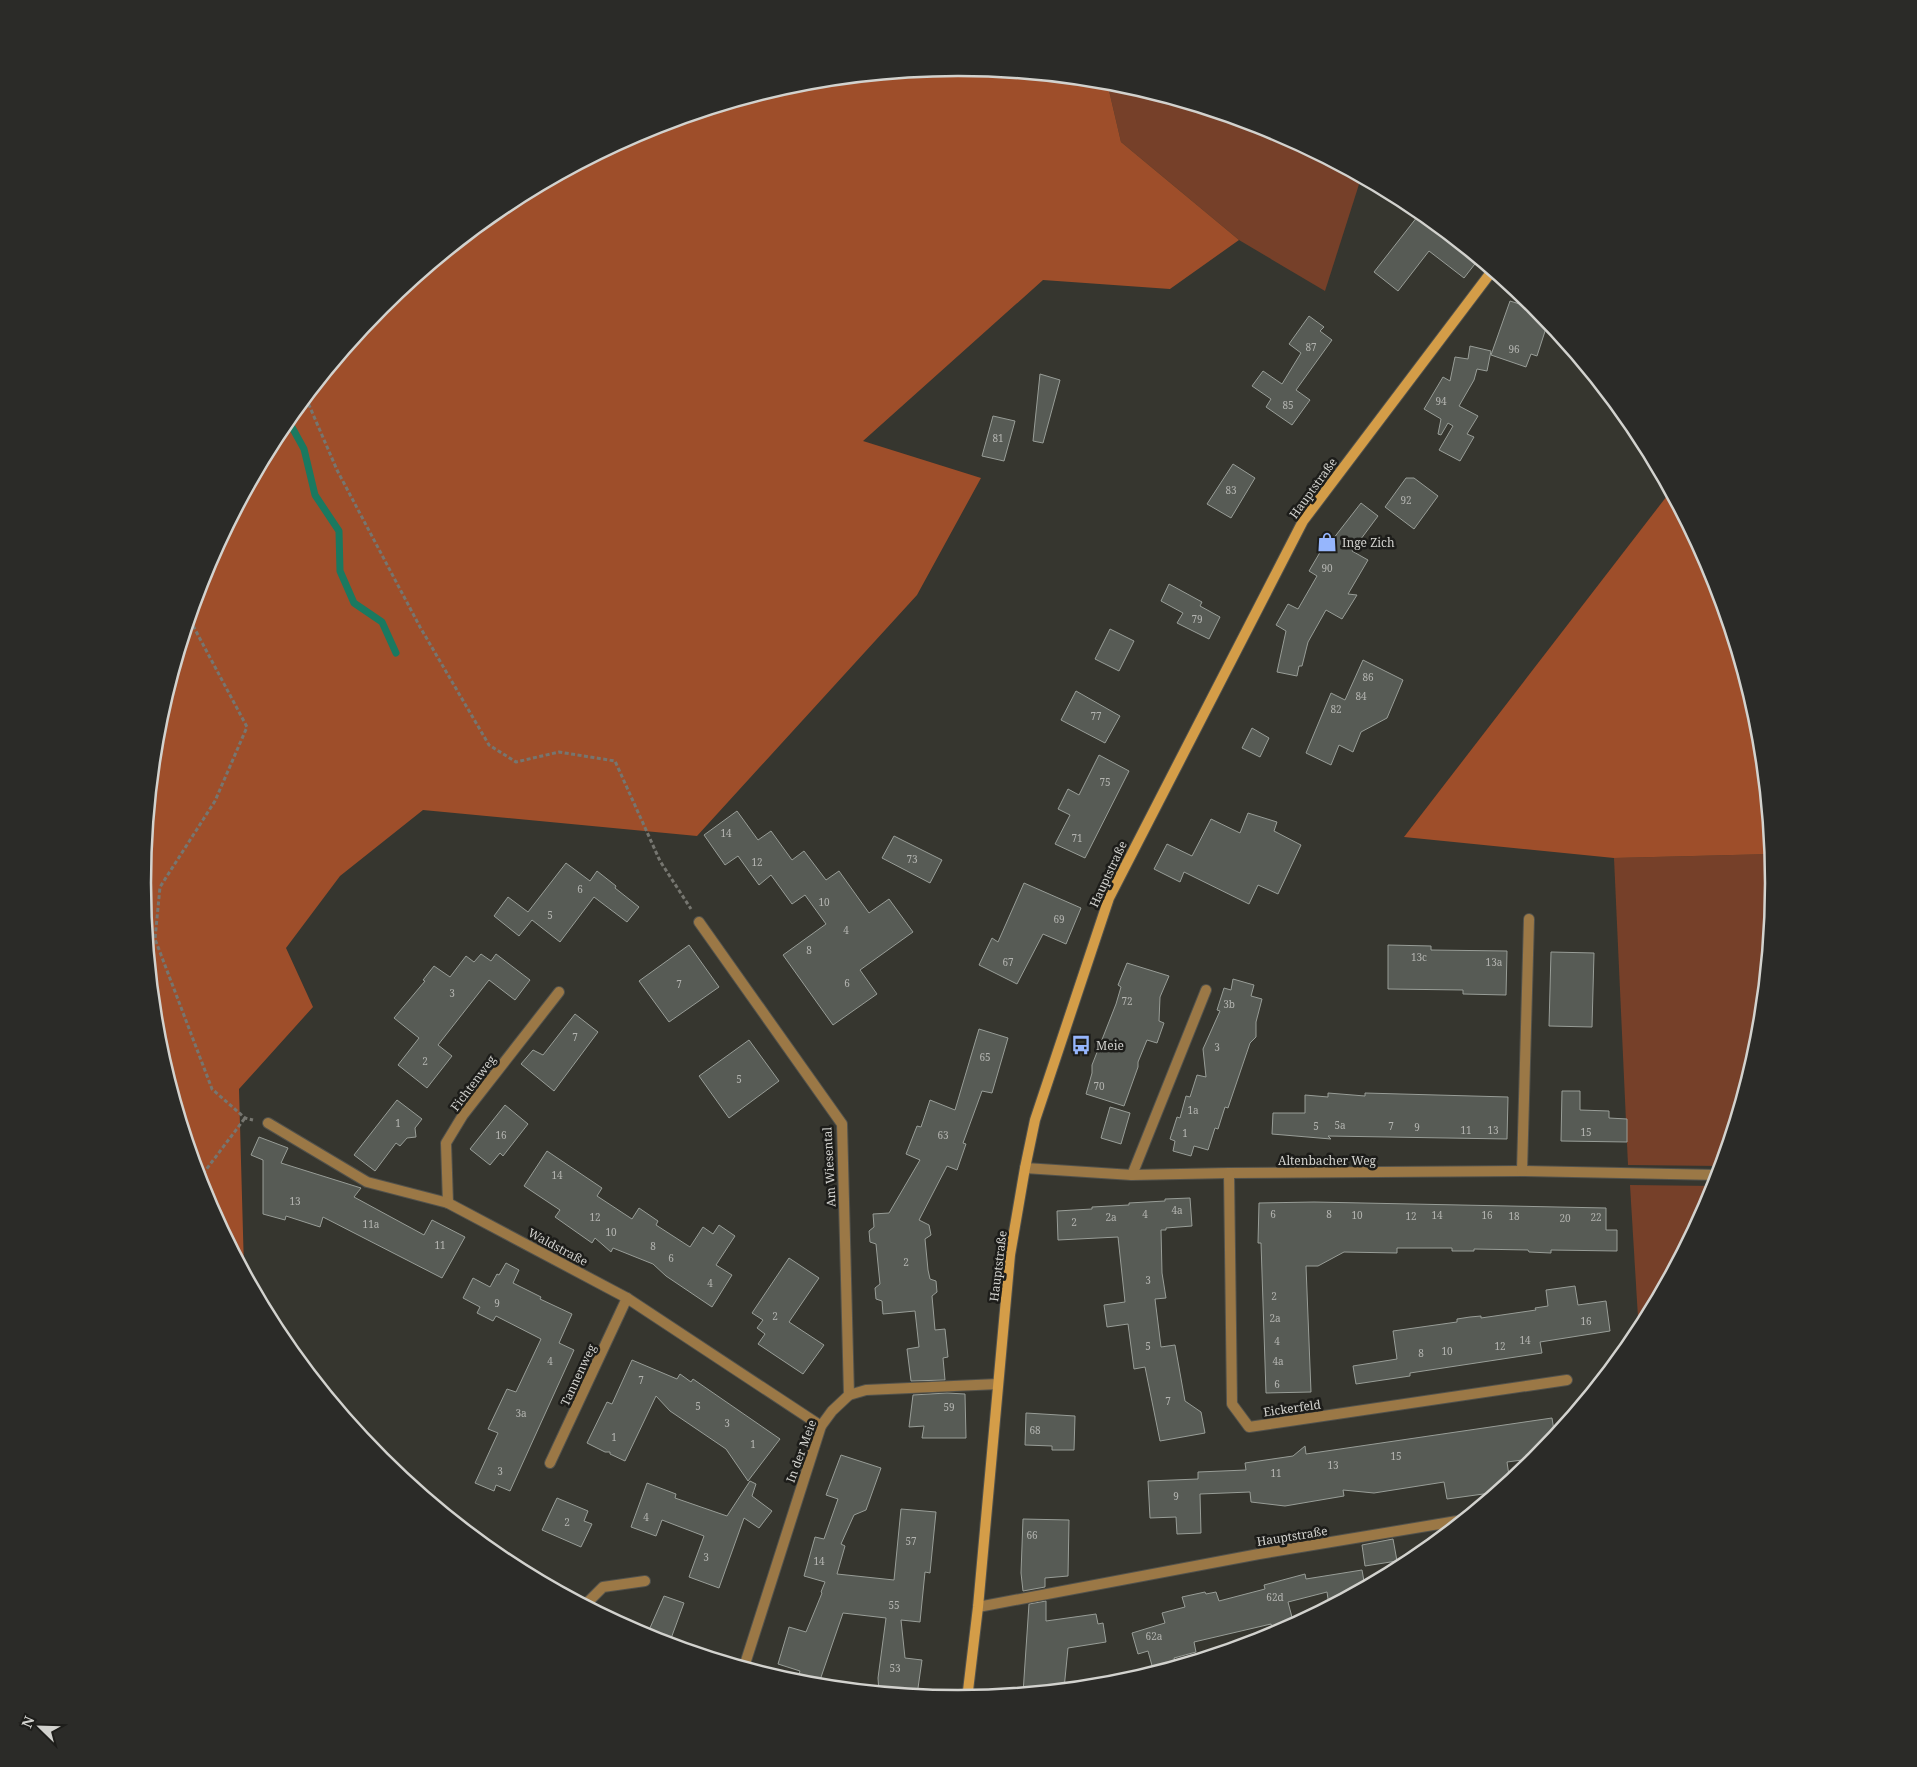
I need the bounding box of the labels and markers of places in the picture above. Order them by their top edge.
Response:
shop icon: Inge Zich [1316,531,1338,553]
place label: Inge Zich [1342,534,1395,551]
bus stop icon: Meie [1070,1034,1092,1056]
place label: Meie [1096,1037,1124,1054]

